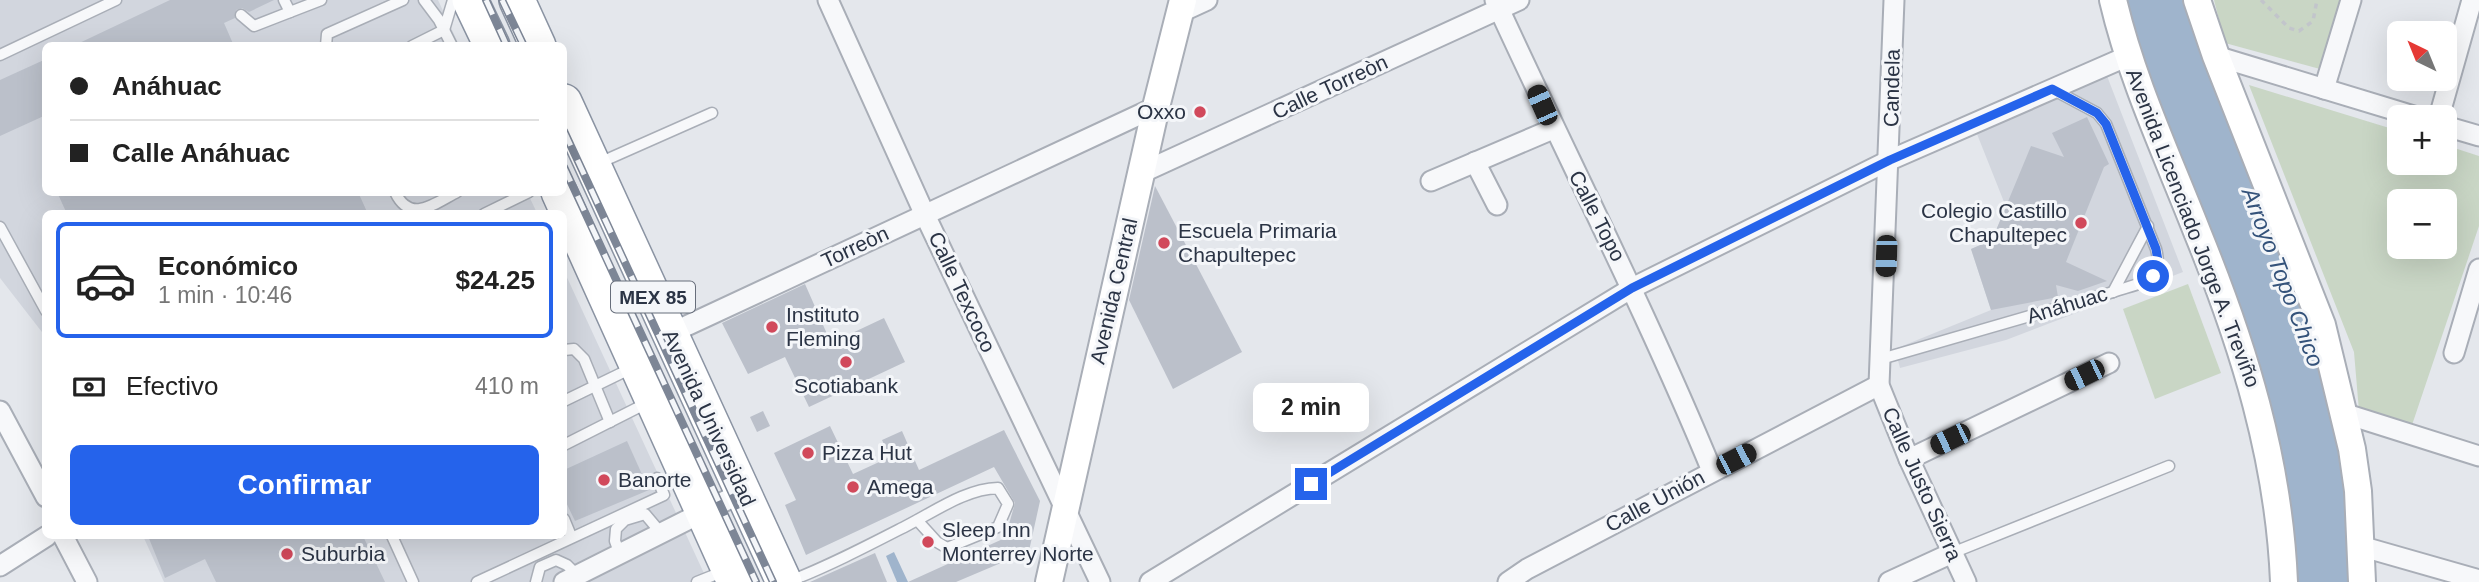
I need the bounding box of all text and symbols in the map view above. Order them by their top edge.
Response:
north arrow [2387,21,2457,91]
map controls [2387,21,2457,259]
street label: Candela [1879,48,1904,127]
street label: Calle Torreòn [1269,50,1391,123]
street label: Avenida Licenciado Jorge A. Treviño [2122,65,2265,390]
text: Anáhuac [112,71,222,101]
car [1524,82,1561,128]
place label: Oxxo [1137,100,1186,123]
marker: Oxxo [1192,104,1208,120]
button: + [2387,105,2457,175]
text: Calle Anáhuac [112,138,290,168]
street label: Calle Topo [1565,167,1630,265]
water label: Arroyo Topo Chico [2236,182,2329,370]
button: − [2387,189,2457,259]
place label: Colegio Castillo Chapultepec [1921,199,2067,246]
marker: Colegio Castillo Chapultepec [2073,215,2089,231]
street label: Avenida Central [1086,216,1141,366]
place label: Escuela Primaria Chapultepec [1178,219,1337,266]
street label: Torreòn [818,221,892,272]
street label: Calle Texcoco [924,228,1000,356]
marker: Escuela Primaria Chapultepec [1156,235,1172,251]
car [1875,235,1898,277]
icon: car [74,249,137,312]
text: Económico [158,251,298,281]
route start [2137,260,2169,292]
text: $24.25 [455,265,535,295]
street label: Anáhuac [2024,281,2110,328]
text: 1 min · 10:46 [158,282,292,308]
road number: MEX 85 [611,282,695,312]
place label: Instituto Fleming [786,303,861,350]
marker: Instituto Fleming [764,319,780,335]
street label: Avenida Universidad [658,326,760,510]
marker: Scotiabank [838,354,854,370]
car [2061,356,2108,394]
icon: cash [70,368,108,406]
text: Efectivo [126,371,219,401]
text: 410 m [475,373,539,399]
place label: Scotiabank [794,374,898,397]
callout: 2 min [1253,382,1369,432]
text: 2 min [1281,394,1341,420]
street label: Calle Justo Sierra [1878,403,1967,564]
car [1927,420,1974,458]
car [1713,440,1760,478]
place label: Pizza Hut [822,441,912,464]
button: Confirmar [70,445,539,525]
marker: Pizza Hut [800,445,816,461]
street label: Calle Unión [1601,465,1708,536]
place label: Banorte [618,468,692,491]
route end [1295,468,1327,500]
marker: Banorte [596,472,612,488]
place label: Amega [867,475,934,498]
marker: Amega [845,479,861,495]
place label: Sleep Inn Monterrey Norte [942,518,1094,565]
marker: Sleep Inn Monterrey Norte [920,534,936,550]
place label: Suburbia [301,542,385,565]
marker: Suburbia [279,546,295,562]

